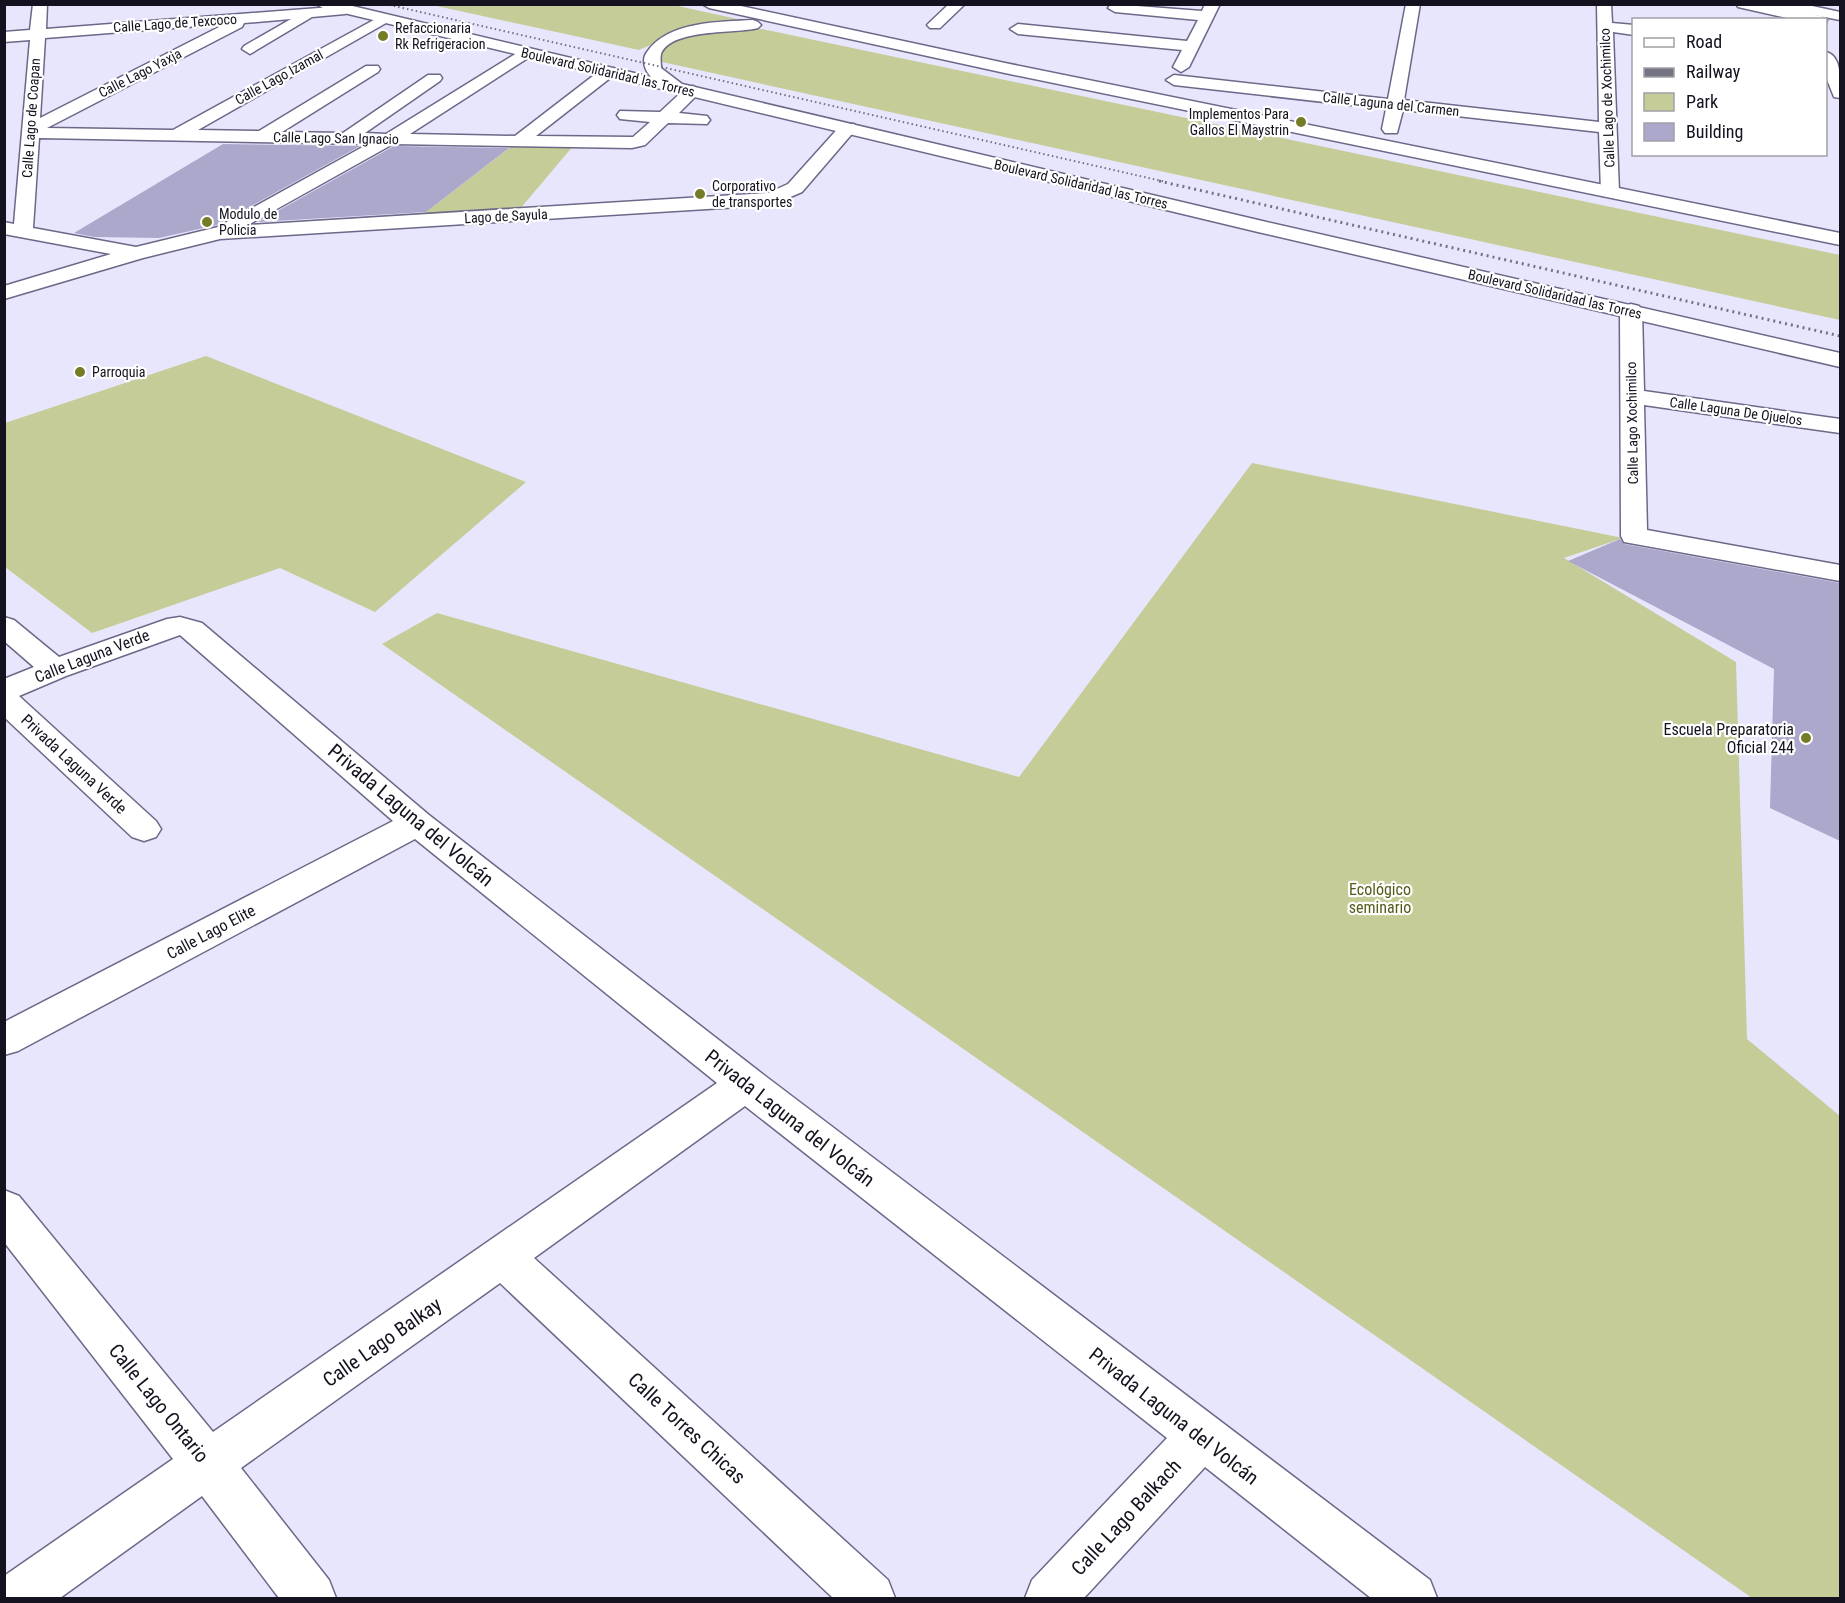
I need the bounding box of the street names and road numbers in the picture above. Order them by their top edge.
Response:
street label: Calle Lago de Texcoco [113,11,237,35]
street label: Calle Lago de Xochimilco [1597,28,1617,168]
street label: Boulevard Solidaridad las Torres [520,44,696,100]
street label: Calle Lago Yaxja [96,45,184,101]
street label: Calle Lago Izamal [232,46,326,108]
street label: Calle Lago de Coapan [19,58,43,178]
street label: Calle Laguna del Carmen [1322,89,1460,119]
street label: Calle Lago San Ignacio [273,129,399,147]
street label: Boulevard Solidaridad las Torres [993,156,1169,212]
street label: Lago de Sayula [464,206,548,226]
street label: Boulevard Solidaridad las Torres [1467,266,1643,322]
street label: Calle Lago Xochimilco [1623,361,1641,485]
street label: Calle Laguna De Ojuelos [1669,394,1803,428]
street label: Calle Laguna Verde [32,625,152,687]
street label: Privada Laguna Verde [17,710,131,818]
street label: Privada Laguna del Volcán [323,739,499,891]
street label: Calle Lago Elite [163,901,259,963]
street label: Privada Laguna del Volcán [700,1044,880,1192]
street label: Calle Lago Balkay [318,1292,446,1392]
street label: Calle Lago Ontario [104,1339,214,1467]
street label: Privada Laguna del Volcán [1084,1342,1264,1490]
street label: Calle Torres Chicas [623,1367,751,1489]
street label: Calle Lago Balkach [1066,1454,1186,1580]

